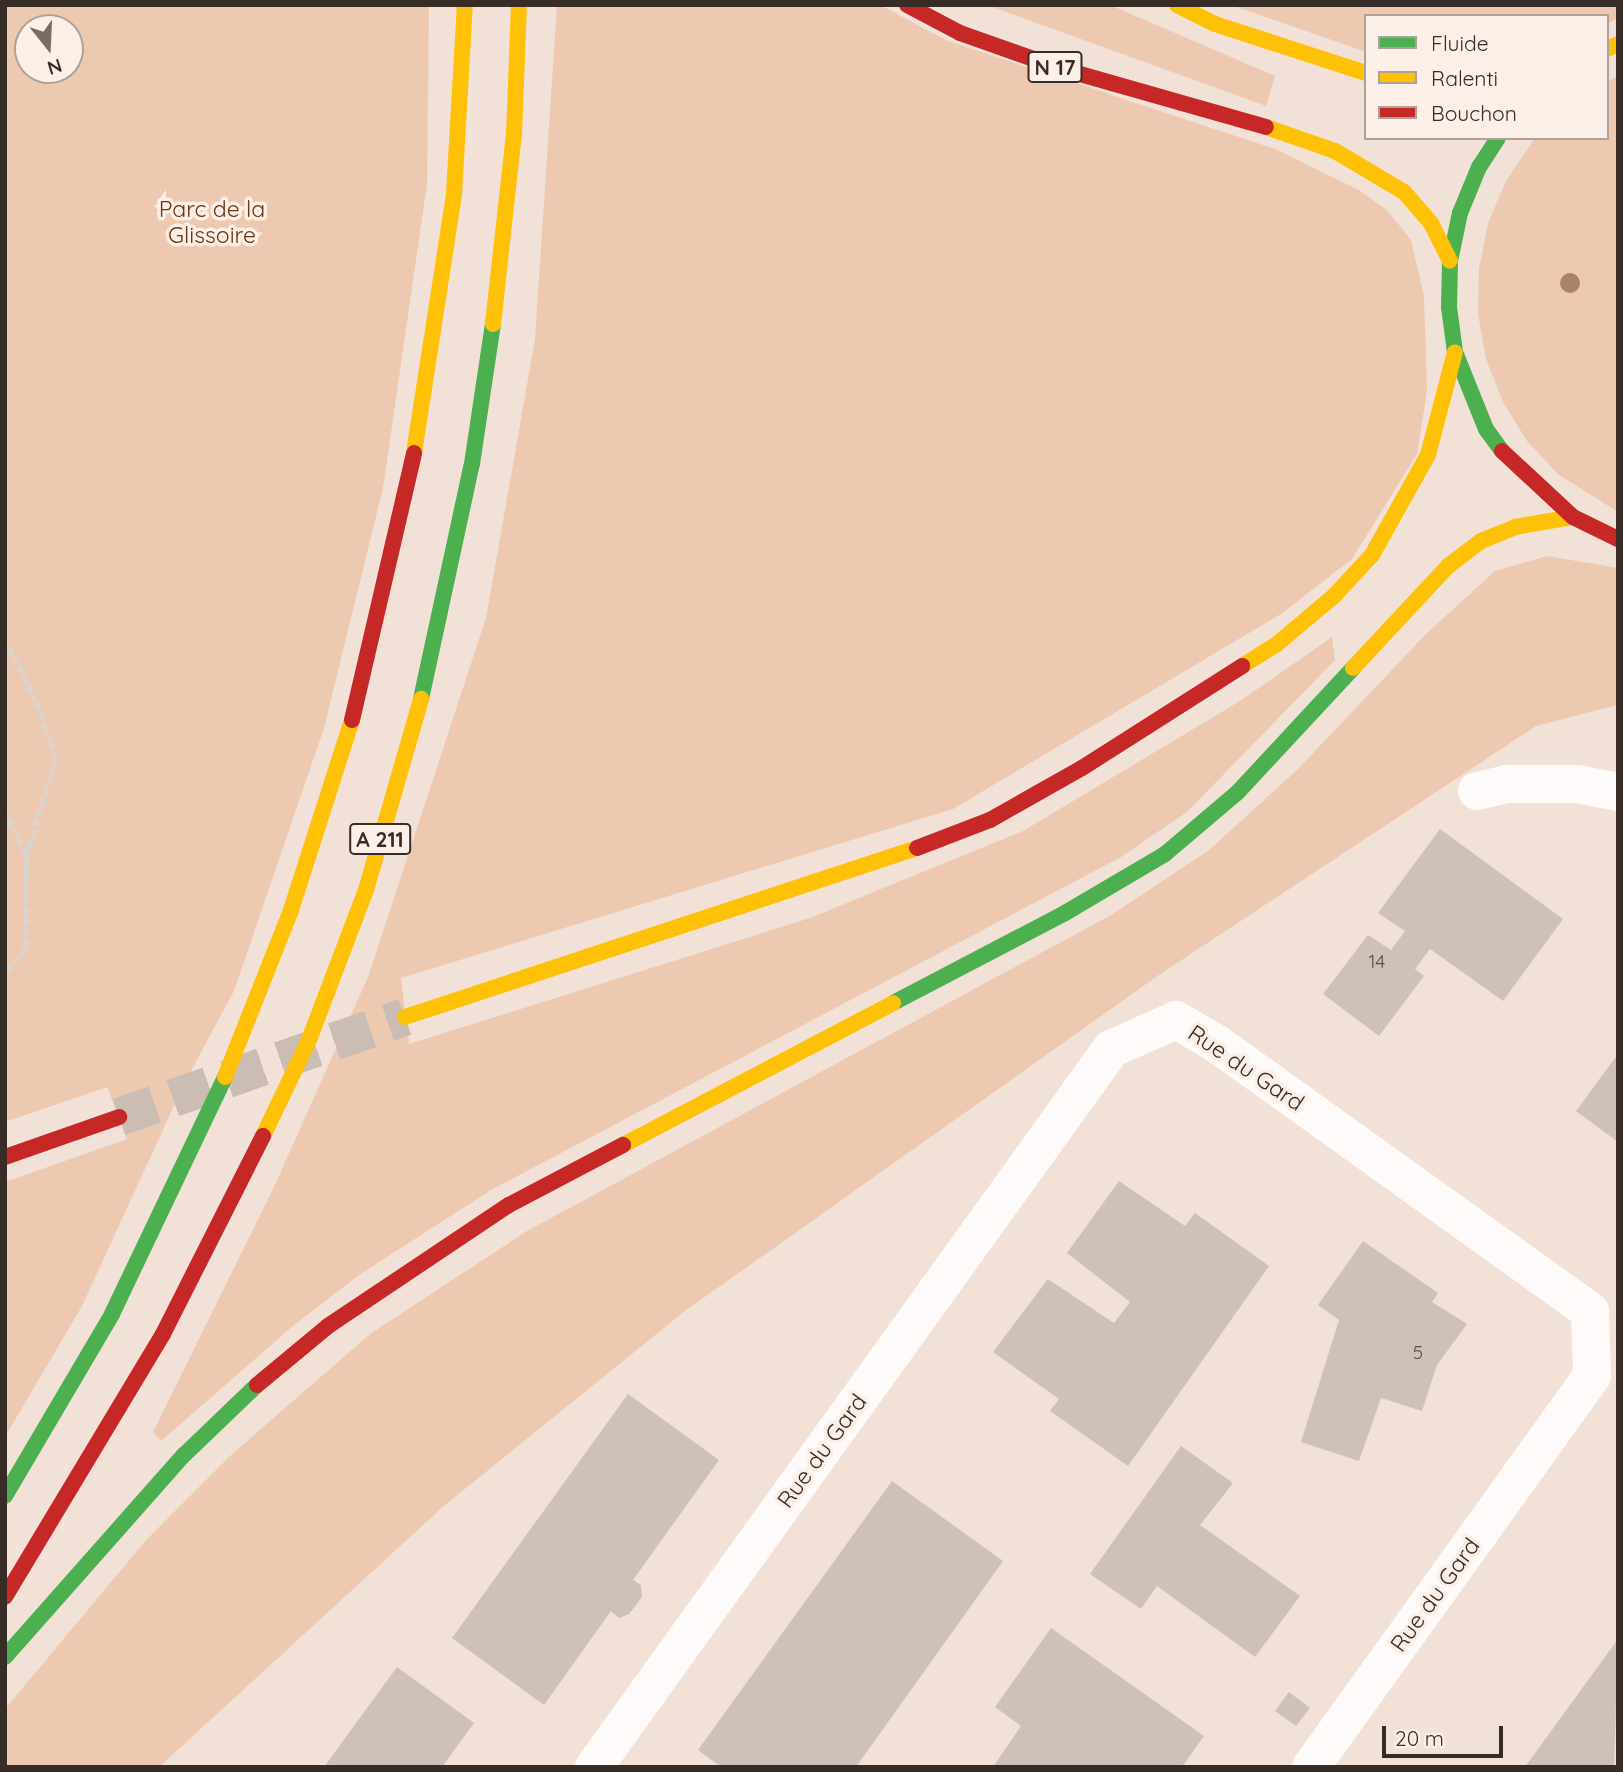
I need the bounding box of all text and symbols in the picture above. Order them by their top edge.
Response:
north arrow [14,14,84,84]
legend [1364,14,1609,140]
text: Fluide [1431,30,1489,56]
road number: N 17 [1027,50,1083,84]
text: N [45,53,65,81]
text: Ralenti [1431,65,1498,91]
text: Bouchon [1431,100,1517,126]
park label: Parc de la Glissoire [159,195,265,249]
road number: A 211 [348,822,412,856]
house number: 14 [1369,951,1385,973]
street label: Rue du Gard [1183,1019,1309,1117]
house number: 5 [1413,1342,1423,1364]
street label: Rue du Gard [772,1389,872,1513]
street label: Rue du Gard [1385,1533,1485,1657]
scale bar [1385,1712,1506,1756]
text: 20 m [1395,1725,1444,1751]

